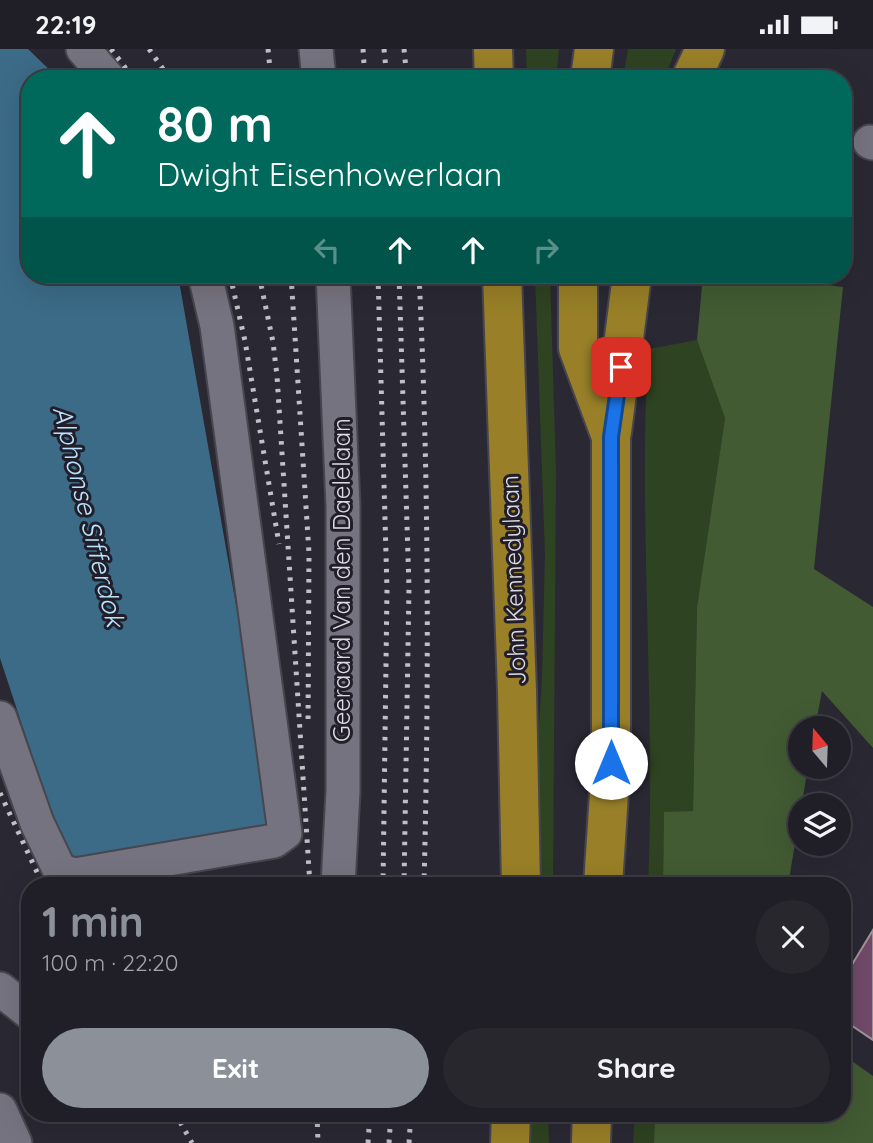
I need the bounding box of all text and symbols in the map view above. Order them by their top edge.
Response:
text: 22:19 [35,8,97,41]
text: 80 m [157,93,273,154]
icon: ahead [42,98,133,189]
text: Dwight Eisenhowerlaan [157,154,502,194]
icon: left [308,231,346,269]
icon: ahead [381,231,419,269]
icon: ahead [454,231,492,269]
icon: right [527,231,565,269]
pin [591,337,651,397]
icon: arrive [602,348,640,386]
water label: Alphonse Sifferdok [46,402,133,632]
street label: Geeraard Van den Daelelaan [326,418,356,742]
street label: John Kennedylaan [494,475,532,685]
north arrow [788,716,850,779]
map controls [788,716,851,856]
position arrow [574,726,648,800]
button: layers [788,793,851,856]
text: 1 min [42,895,144,948]
button: close [756,900,830,974]
text: 100 m · 22:20 [42,948,178,977]
button: Exit [42,1028,429,1108]
button: Share [443,1028,830,1108]

